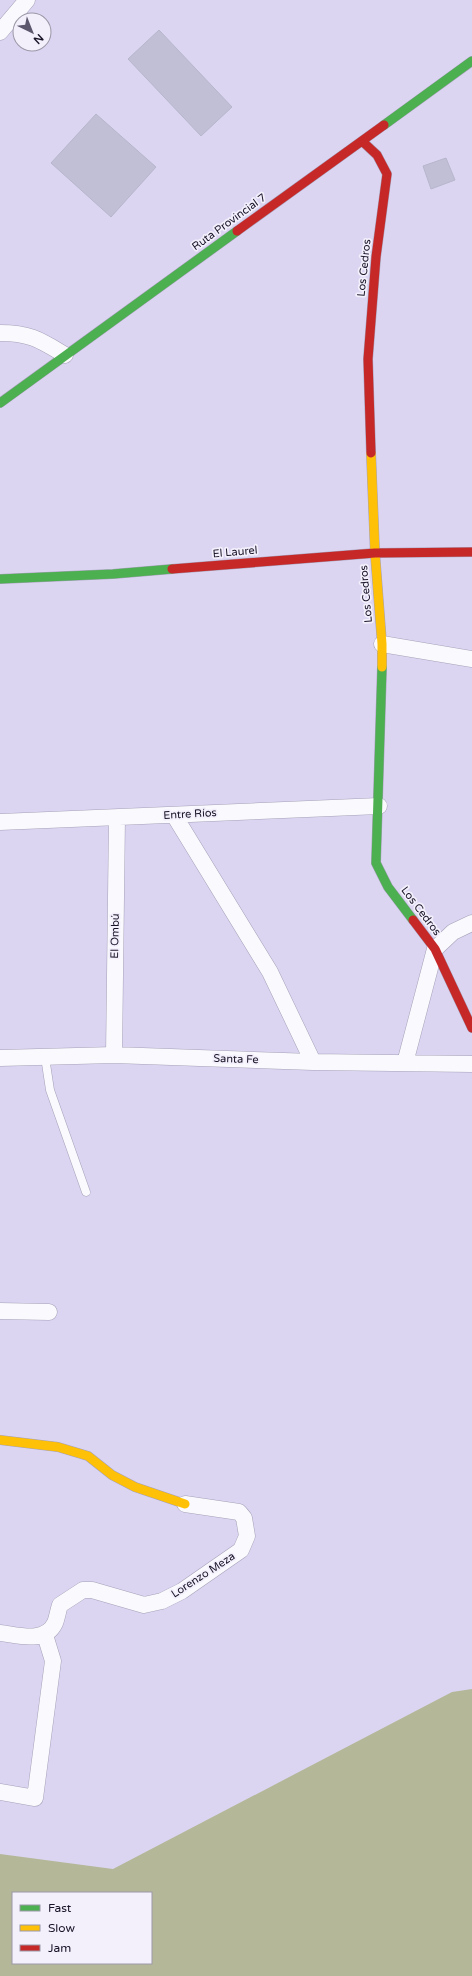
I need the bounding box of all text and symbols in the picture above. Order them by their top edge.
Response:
north arrow [12,12,52,52]
text: N [31,31,46,47]
street label: Ruta Provincial 7 [189,191,269,253]
street label: Los Cedros [355,239,373,297]
street label: El Laurel [212,544,258,560]
street label: Los Cedros [357,565,375,623]
street label: Entre Ríos [163,806,217,822]
street label: Los Cedros [398,884,444,938]
street label: El Ombú [108,913,122,959]
street label: Santa Fe [213,1052,259,1066]
street label: Lorenzo Meza [169,1550,237,1600]
legend [12,1892,152,1964]
text: Fast [48,1901,72,1915]
text: Slow [48,1921,75,1935]
text: Jam [48,1941,71,1955]

